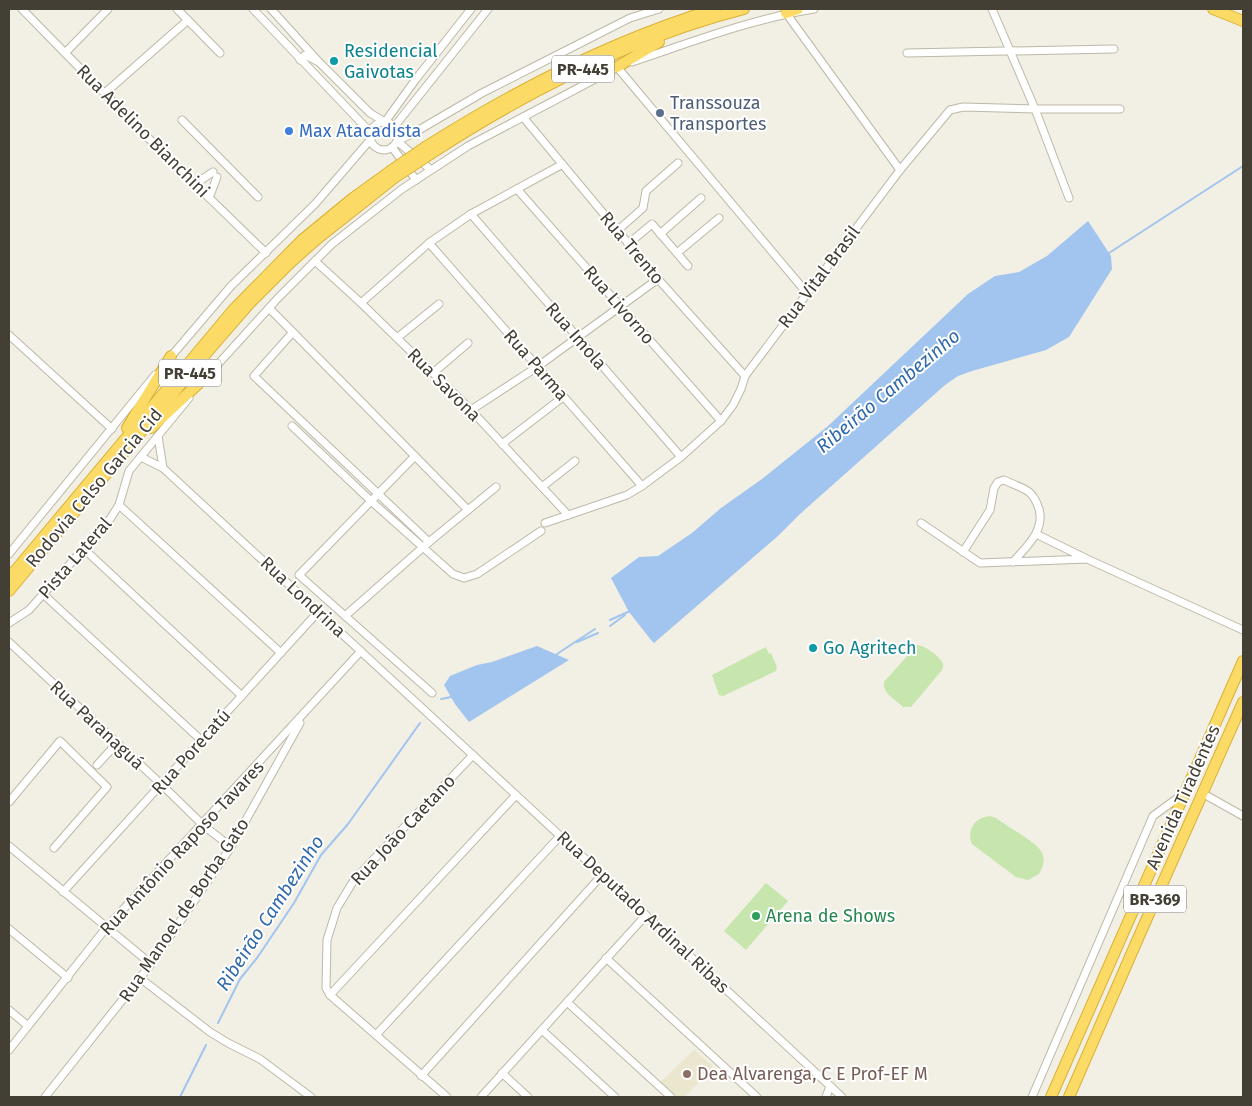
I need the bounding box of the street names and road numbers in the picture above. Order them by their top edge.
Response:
road number: PR-445 [552,56,614,82]
street label: Rua Adelino Bianchini [72,60,214,202]
street label: Rua Trento [595,207,669,289]
street label: Rua Vital Brasil [773,221,865,333]
street label: Rua Livorno [579,261,659,349]
street label: Rua Imola [541,298,611,374]
street label: Rua Parma [499,325,573,405]
street label: Rua Savona [403,344,485,426]
road number: PR-445 [159,359,221,386]
street label: Rodovia Celso Garcia Cid [21,404,167,572]
street label: Pista Lateral [34,513,116,603]
street label: Rua Londrina [256,552,350,642]
street label: Rua Paranaguá [45,676,149,774]
street label: Rua Porecatú [147,705,235,799]
street label: Avenida Tiradentes [1141,721,1225,873]
street label: Rua Antônio Raposo Tavares [95,756,269,940]
street label: Rua João Caetano [346,770,460,890]
street label: Rua Manoel de Borba Gato [114,814,254,1006]
street label: Rua Deputado Ardinal Ribas [552,826,734,998]
road number: BR-369 [1124,886,1186,912]

